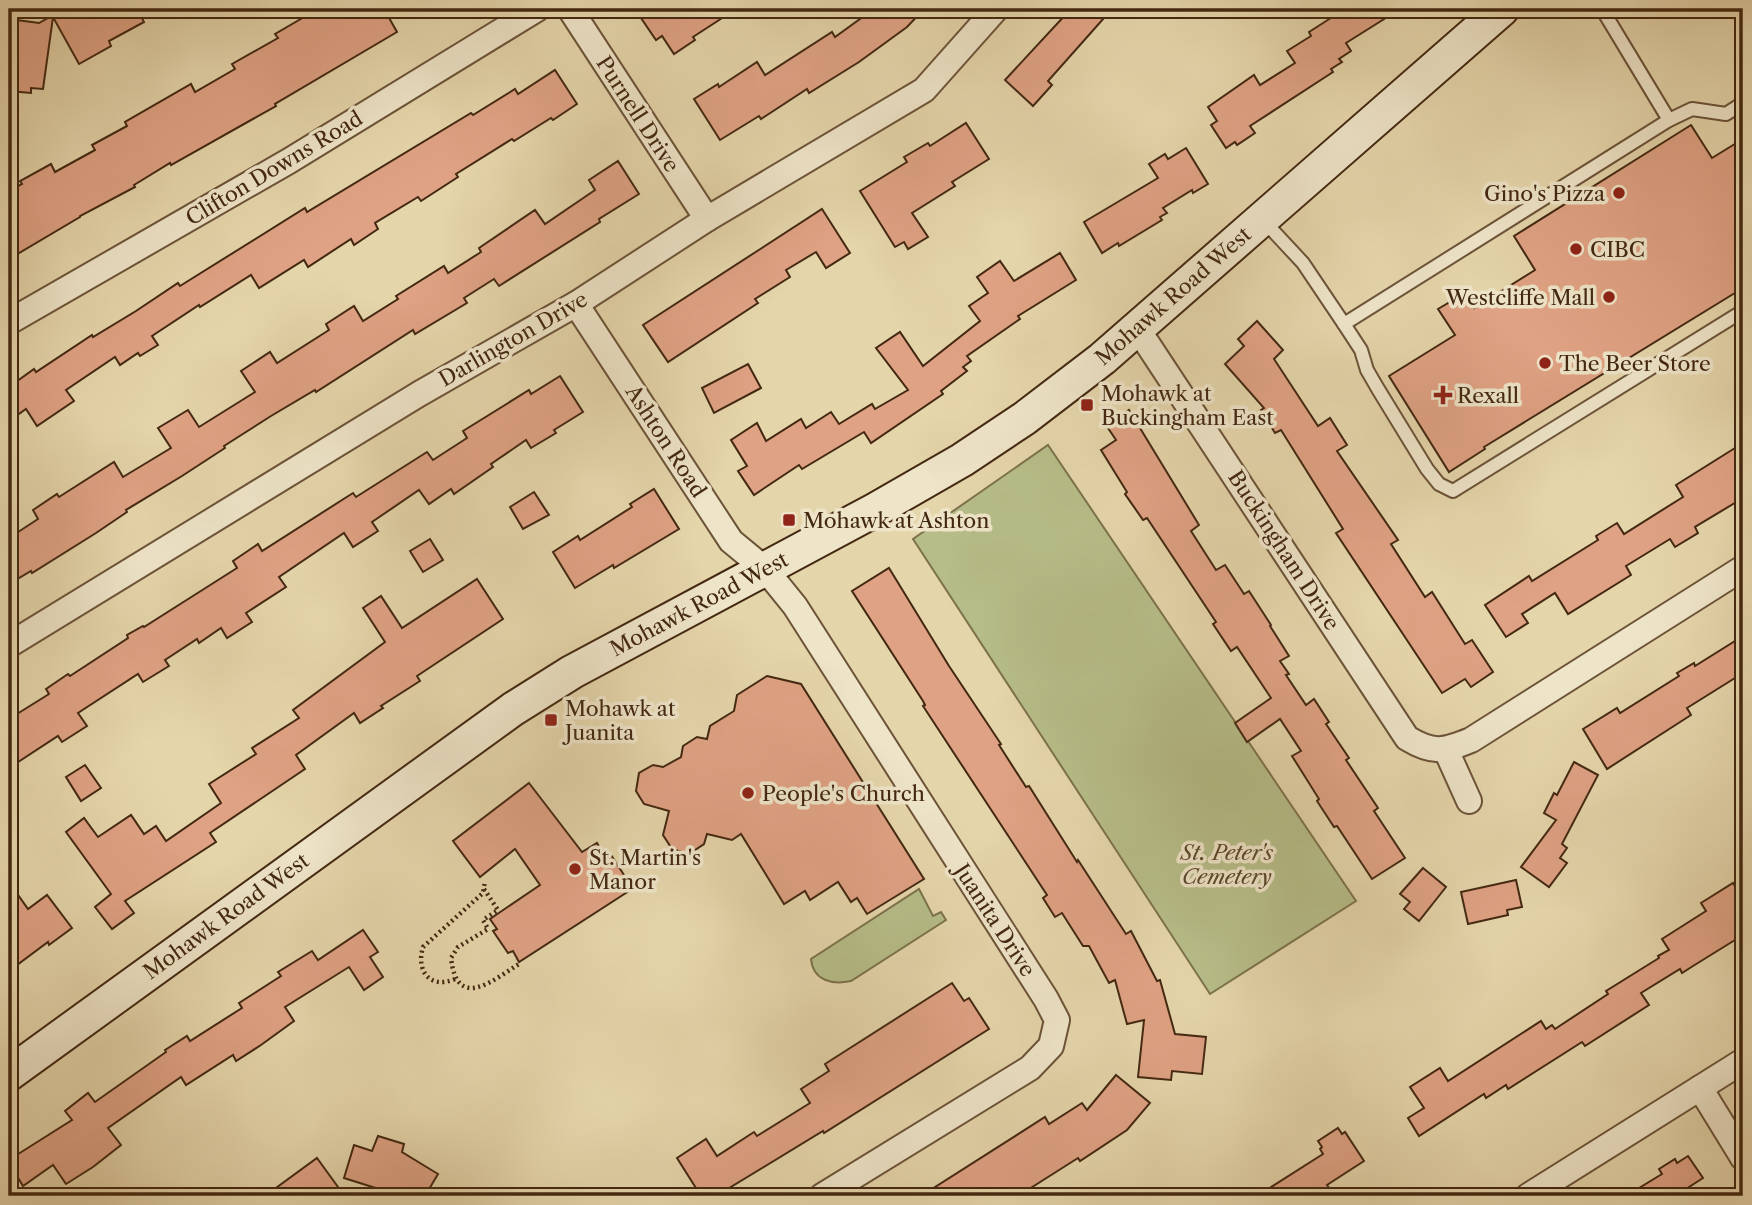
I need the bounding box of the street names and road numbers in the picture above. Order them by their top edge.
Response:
street label: Purnell Drive [591,51,685,177]
street label: Clifton Downs Road [181,105,367,231]
street label: Mohawk Road West [1090,221,1256,370]
street label: Darlington Drive [434,286,592,392]
street label: Ashton Road [620,379,712,502]
street label: Buckingham Drive [1223,465,1345,635]
street label: Mohawk Road West [606,546,793,662]
street label: Mohawk Road West [139,847,314,984]
street label: Juanita Drive [948,856,1041,981]

